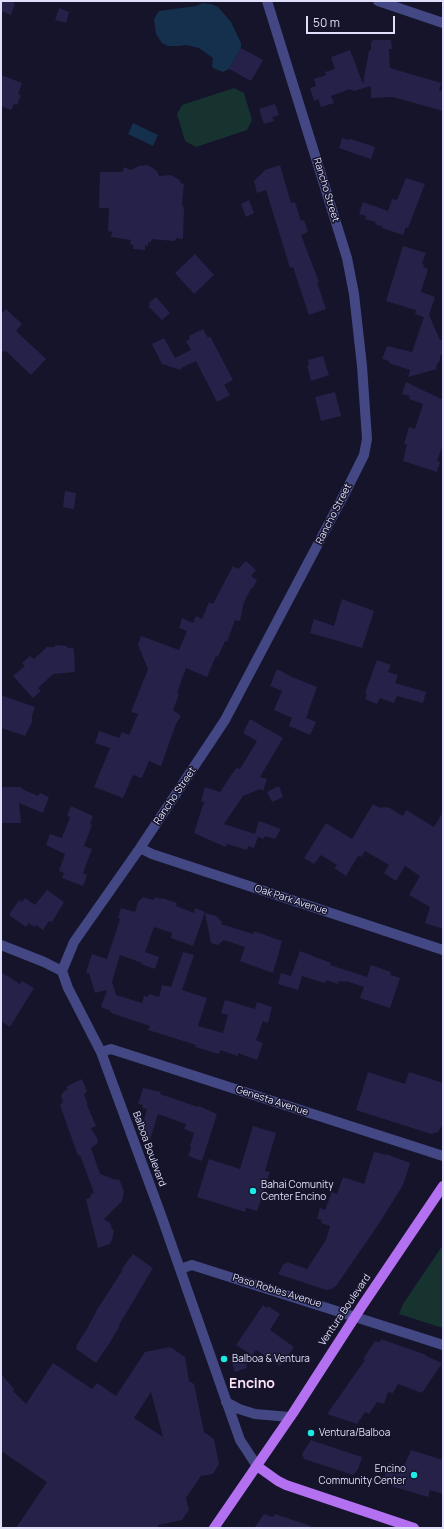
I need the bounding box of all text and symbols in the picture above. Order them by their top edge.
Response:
scale bar [308,8,397,34]
text: 50 m [313,14,340,31]
street label: Rancho Street [311,156,341,224]
street label: Rancho Street [314,482,354,546]
street label: Rancho Street [151,765,199,827]
street label: Oak Park Avenue [253,883,329,917]
street label: Genesta Avenue [234,1084,310,1118]
street label: Balboa Boulevard [130,1110,168,1188]
place label: Bahai Comunity Center Encino [261,1179,333,1202]
marker: Bahai Comunity Center Encino [248,1186,258,1196]
street label: Paso Robles Avenue [231,1272,323,1310]
street label: Ventura Boulevard [317,1272,373,1348]
place label: Balboa & Ventura [232,1353,310,1365]
marker: Balboa & Ventura [219,1354,229,1364]
district label: Encino [229,1376,275,1392]
place label: Ventura/Balboa [319,1427,390,1439]
marker: Ventura/Balboa [306,1428,316,1438]
place label: Encino Community Center [319,1463,406,1486]
marker: Encino Community Center [409,1470,419,1480]

